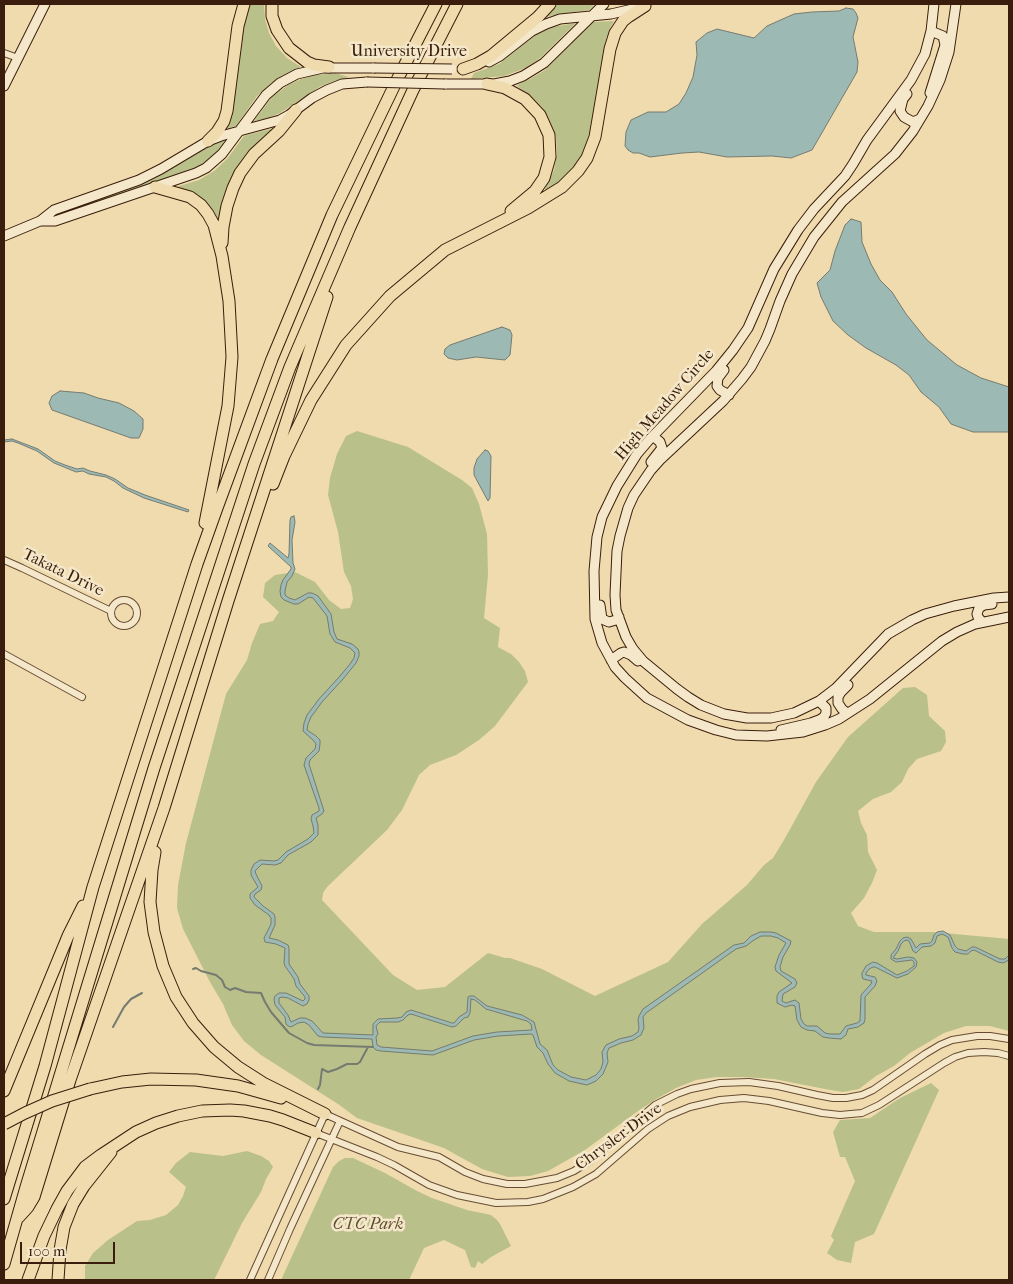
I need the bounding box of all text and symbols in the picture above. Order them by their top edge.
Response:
street label: University Drive [351,42,467,62]
street label: High Meadow Circle [611,345,719,465]
street label: Takata Drive [19,545,107,601]
street label: Chrysler Drive [572,1099,666,1175]
park label: CTC Park [333,1215,403,1235]
scale bar [22,1232,118,1264]
text: 100 m [28,1242,66,1260]

